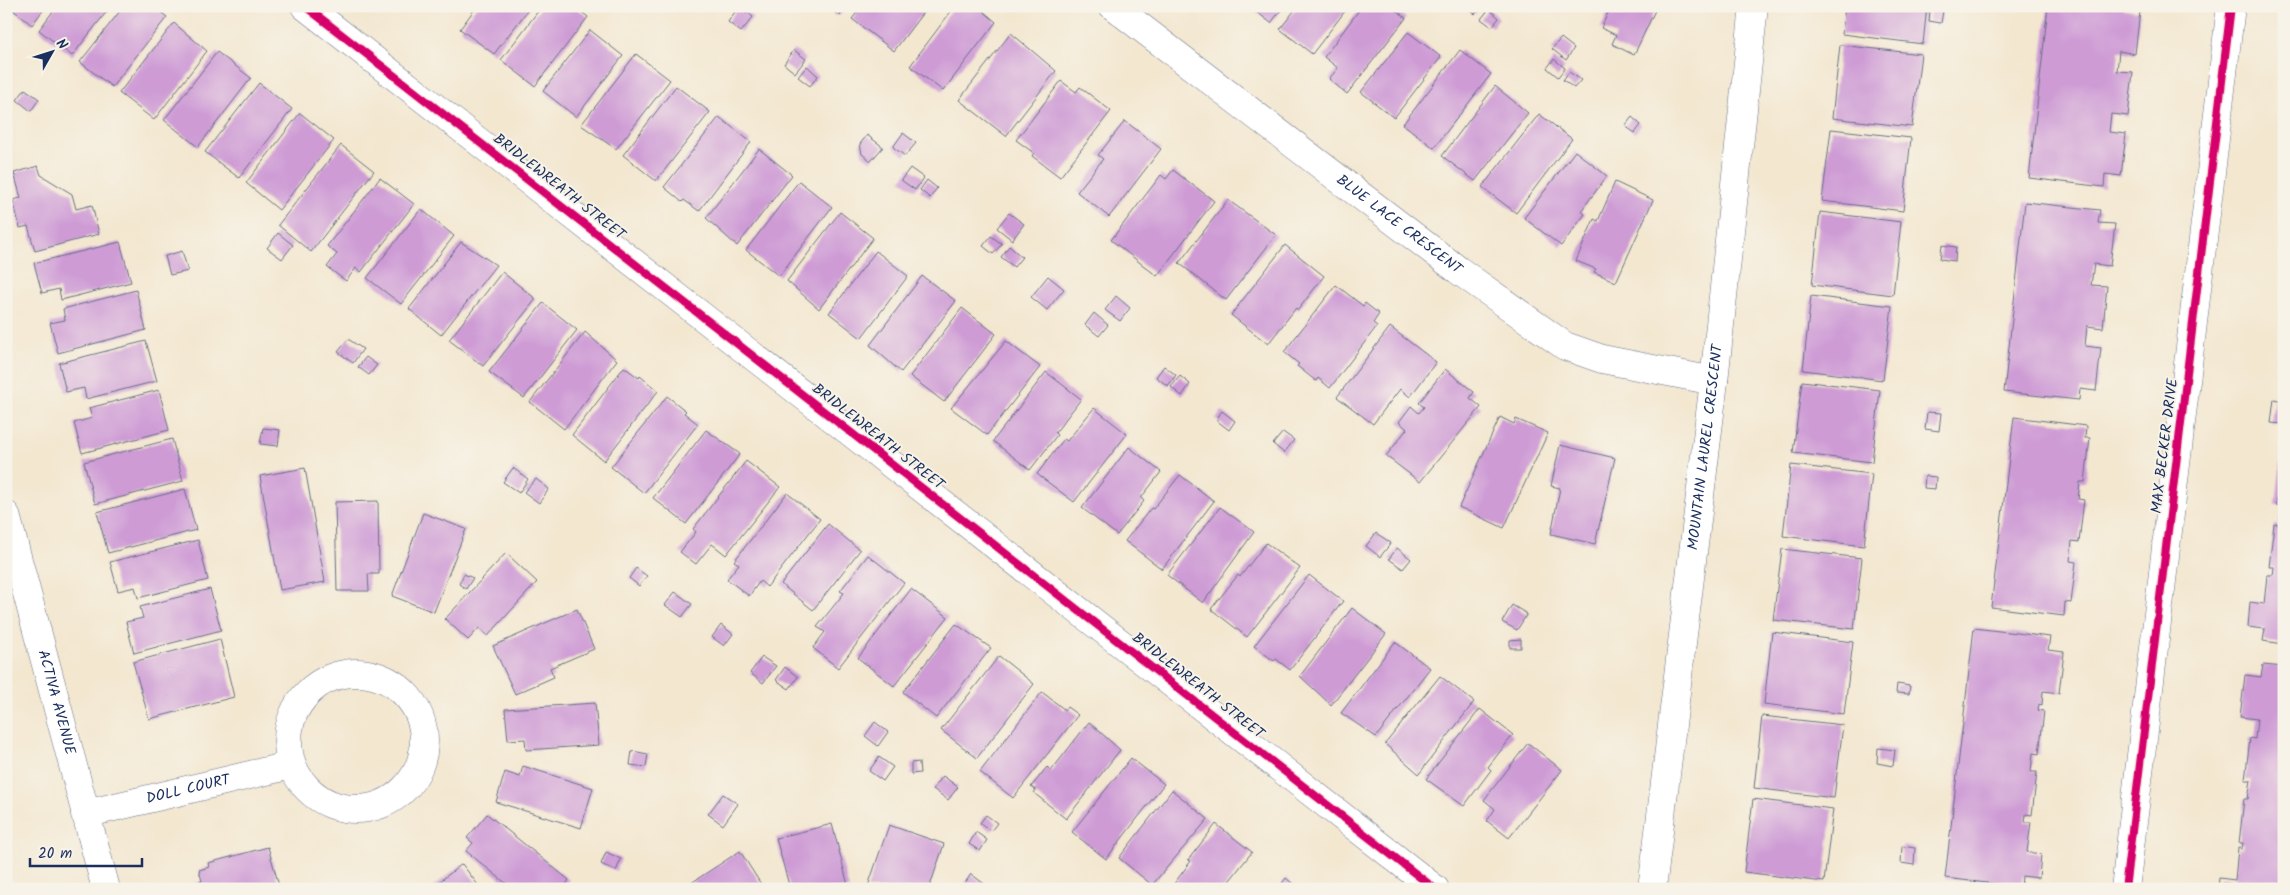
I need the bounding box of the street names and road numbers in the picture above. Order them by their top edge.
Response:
street label: BRIDLEWREATH STREET [488,128,632,248]
street label: BLUE LACE CRESCENT [1331,169,1469,282]
street label: MOUNTAIN LAUREL CRESCENT [1681,341,1730,551]
street label: MAX BECKER DRIVE [2145,376,2185,515]
street label: BRIDLEWREATH STREET [807,378,951,498]
street label: BRIDLEWREATH STREET [1127,627,1271,747]
street label: ACTIVA AVENUE [31,647,82,759]
street label: DOLL COURT [144,768,234,811]

